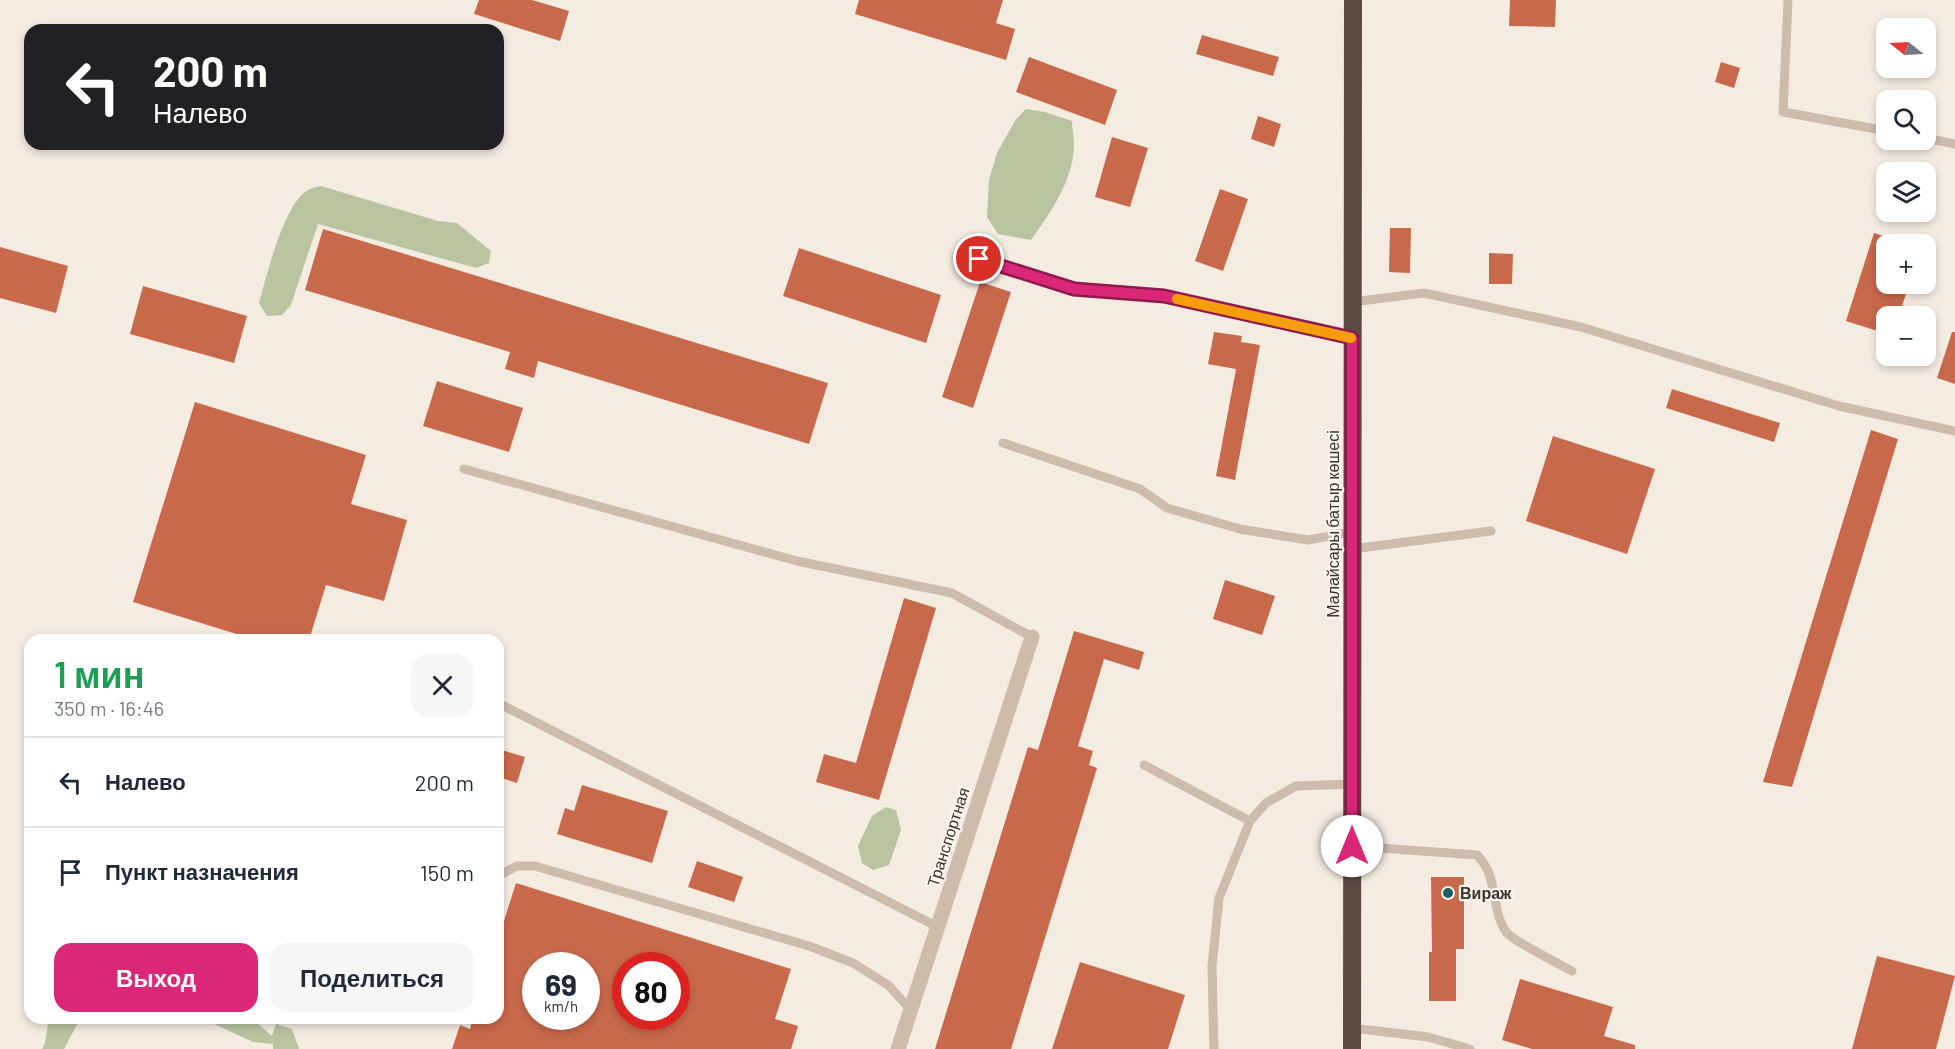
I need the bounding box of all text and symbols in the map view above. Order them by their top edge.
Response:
north arrow [1876,18,1936,78]
map controls [1876,18,1936,366]
text: 200 m [153,45,268,95]
icon: left [54,48,132,126]
button: search [1876,90,1936,150]
text: Налево [153,96,247,128]
button: layers [1876,162,1936,222]
pin [953,233,1004,284]
button: + [1876,234,1936,294]
icon: arrive [962,242,995,275]
button: − [1876,306,1936,366]
street label: Малайсары батыр көшесі [1323,430,1342,618]
text: 1 мин [54,652,144,695]
button: close [411,654,474,717]
text: 350 m · 16:46 [54,696,164,720]
icon: left [54,766,87,799]
text: Налево [105,768,186,794]
text: 200 m [415,769,474,795]
street label: Транспортная [923,785,973,889]
position arrow [1320,814,1384,878]
icon: arrive [54,856,87,889]
text: Пункт назначения [105,858,299,884]
text: 150 m [420,859,474,885]
place label: Вираж [1460,883,1512,902]
marker: Вираж [1441,886,1455,900]
button: Выход [54,943,258,1012]
button: Поделиться [270,943,474,1012]
speed limit sign: 80 [612,952,690,1030]
text: 69 [545,966,577,1002]
text: km/h [544,997,578,1015]

